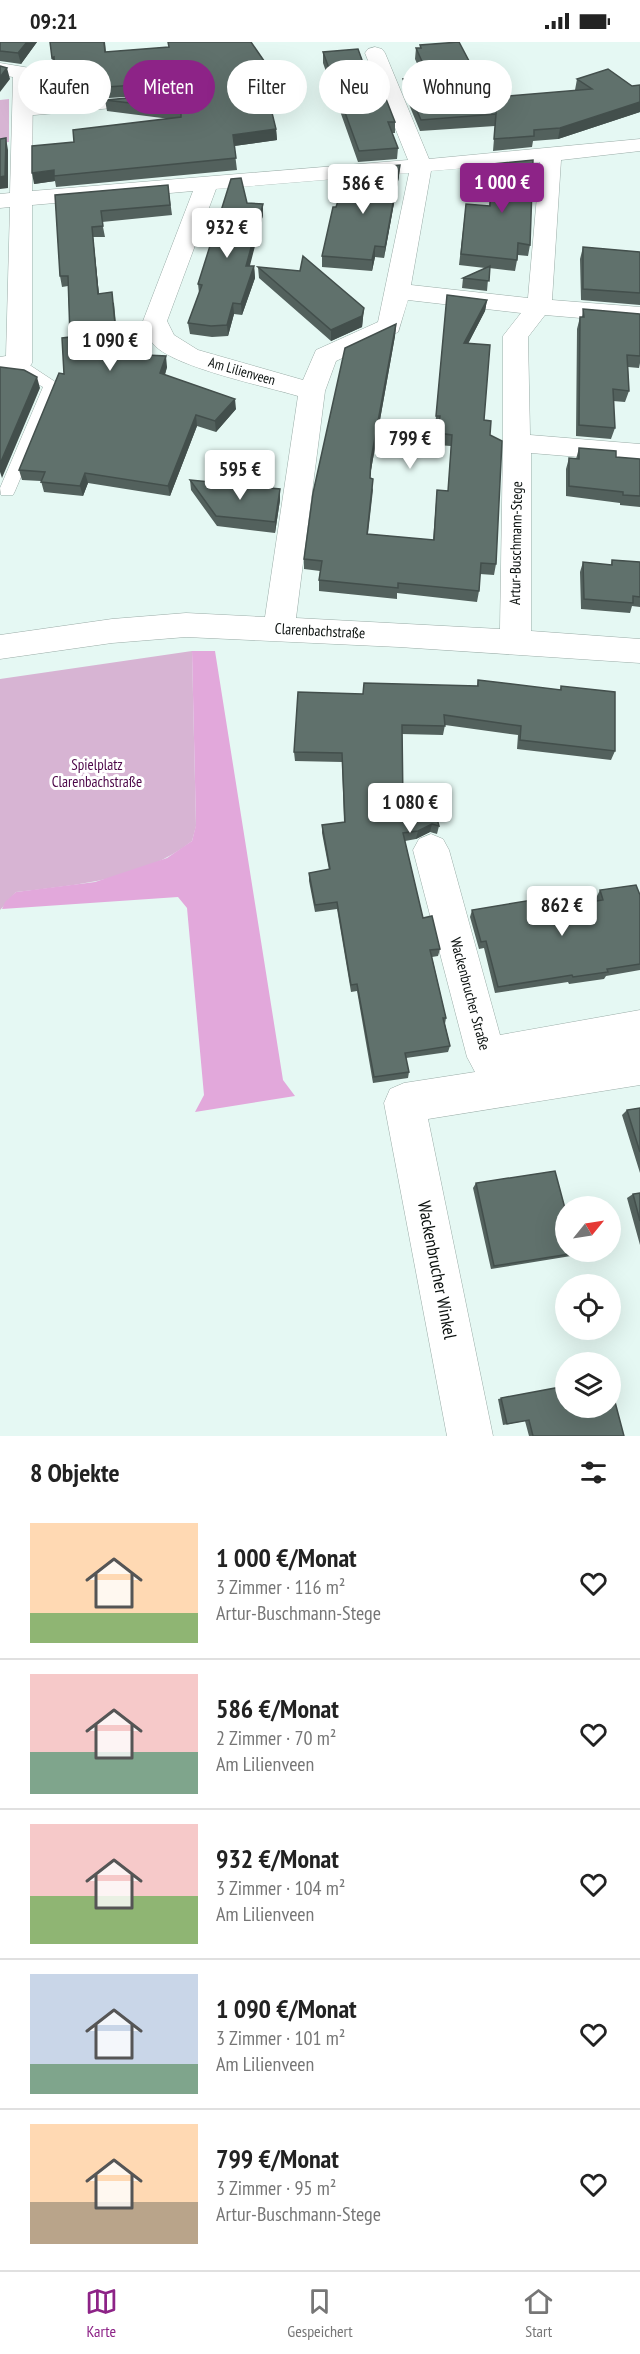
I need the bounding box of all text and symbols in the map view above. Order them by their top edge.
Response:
text: 09:21 [30,7,78,35]
chip: Kaufen [18,60,111,114]
chip: Mieten [123,60,215,114]
chip: Filter [227,60,307,114]
chip: Neu [319,60,390,114]
chip: Wohnung [402,60,512,114]
pin: 1 000 € [447,163,557,214]
pin: 586 € [321,164,405,215]
text: 1 000 € [474,169,530,195]
text: 586 € [342,170,384,196]
pin: 932 € [185,208,269,259]
text: 932 € [206,214,248,240]
pin: 1 090 € [55,321,165,372]
text: 1 090 € [82,327,138,353]
street label: Am Lilienveen [206,353,278,389]
pin: 799 € [368,419,452,470]
text: 799 € [389,425,431,451]
pin: 595 € [198,450,282,501]
text: 595 € [219,456,261,482]
street label: Artur-Buschmann-Stege [505,481,526,605]
street label: Clarenbachstraße [274,619,366,642]
park label: Spielplatz Clarenbachstraße [52,755,142,791]
pin: 1 080 € [355,783,465,834]
text: 1 080 € [382,789,438,815]
pin: 862 € [520,886,604,937]
text: 862 € [541,892,583,918]
street label: Wackenbrucher Straße [446,935,495,1052]
north arrow [555,1196,621,1262]
map controls [555,1196,621,1418]
street label: Wackenbrucher Winkel [413,1199,462,1342]
button: locate [555,1274,621,1340]
button: layers [555,1352,621,1418]
text: 8 Objekte [30,1456,120,1489]
icon: filters [577,1456,610,1489]
text: 1 000 €/Monat [216,1541,357,1574]
icon: home [78,1547,150,1619]
icon: heart [577,1567,610,1600]
text: 3 Zimmer · 116 m² [216,1574,345,1600]
text: Artur-Buschmann-Stege [216,1600,381,1626]
text: 586 €/Monat [216,1692,339,1725]
icon: home [78,1698,150,1770]
icon: heart [577,1718,610,1751]
text: 2 Zimmer · 70 m² [216,1725,336,1751]
text: Am Lilienveen [216,1751,314,1777]
text: 932 €/Monat [216,1842,339,1875]
icon: home [78,1848,150,1920]
icon: heart [577,1868,610,1901]
text: 3 Zimmer · 104 m² [216,1875,345,1901]
text: Am Lilienveen [216,1901,314,1927]
text: 1 090 €/Monat [216,1992,357,2025]
icon: home [78,1998,150,2070]
icon: heart [577,2018,610,2051]
text: 3 Zimmer · 101 m² [216,2025,345,2051]
text: Am Lilienveen [216,2051,314,2077]
text: 799 €/Monat [216,2142,339,2175]
icon: home [78,2148,150,2220]
icon: heart [577,2168,610,2201]
text: 3 Zimmer · 95 m² [216,2175,336,2201]
text: Artur-Buschmann-Stege [216,2201,381,2227]
tab: Karte [85,2285,118,2341]
tab: Gespeichert [287,2285,353,2341]
tab: Start [522,2285,555,2341]

